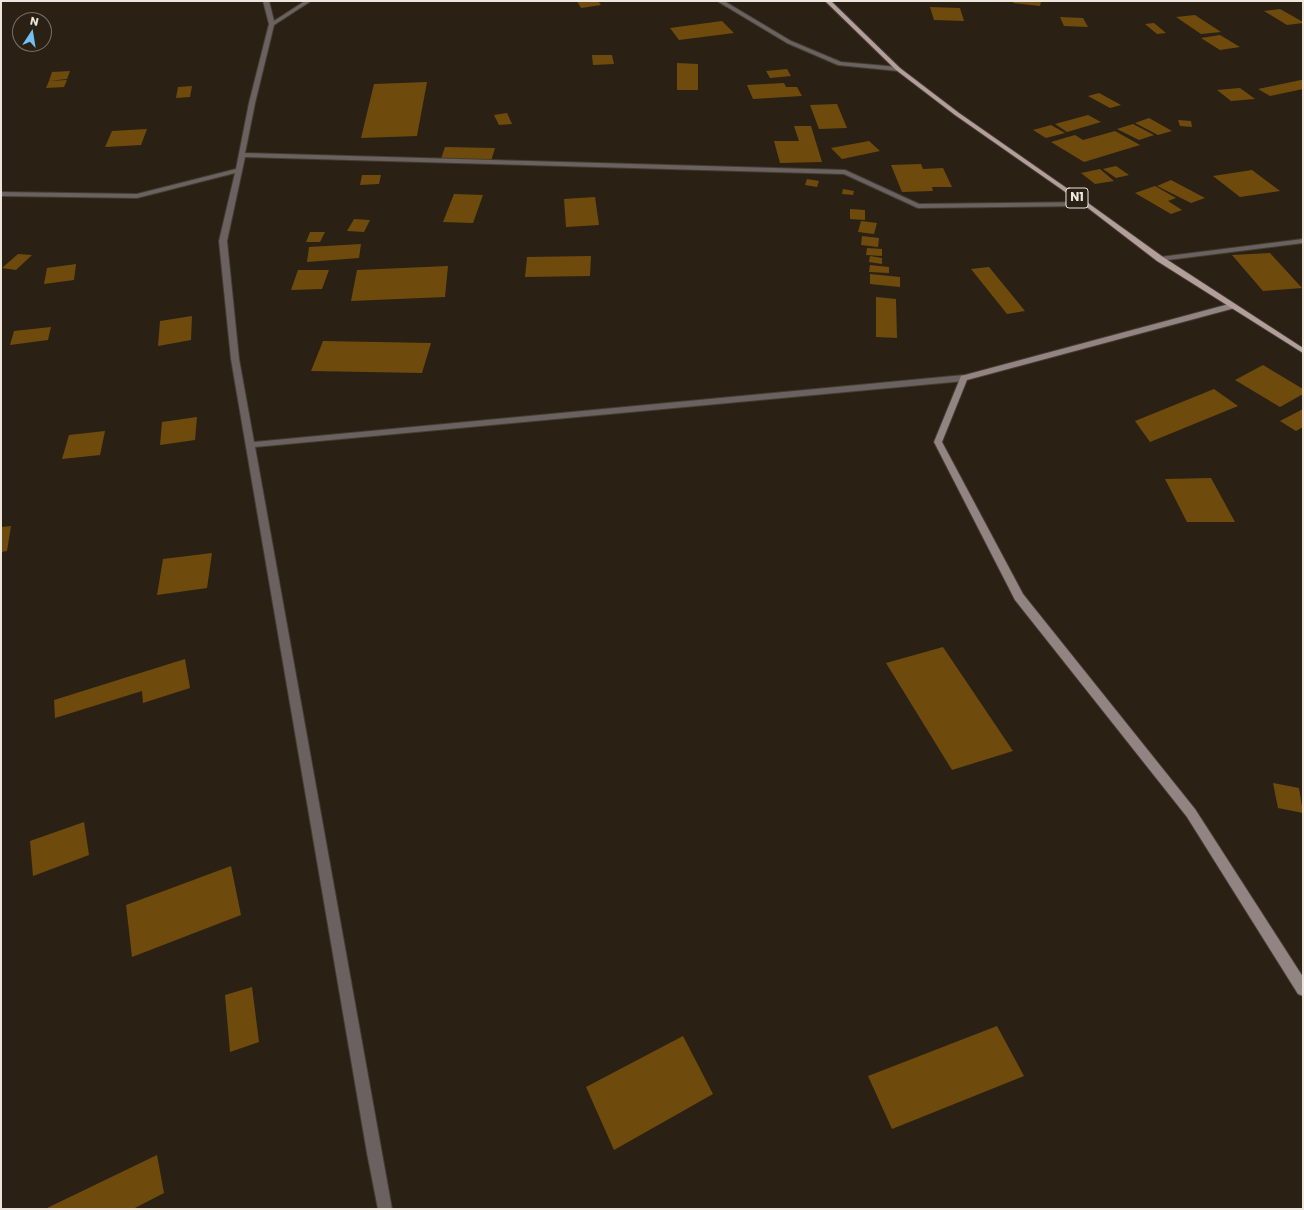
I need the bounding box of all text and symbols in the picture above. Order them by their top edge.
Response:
north arrow [12,12,52,52]
text: N [29,13,40,30]
road number: N1 [1066,188,1088,208]

